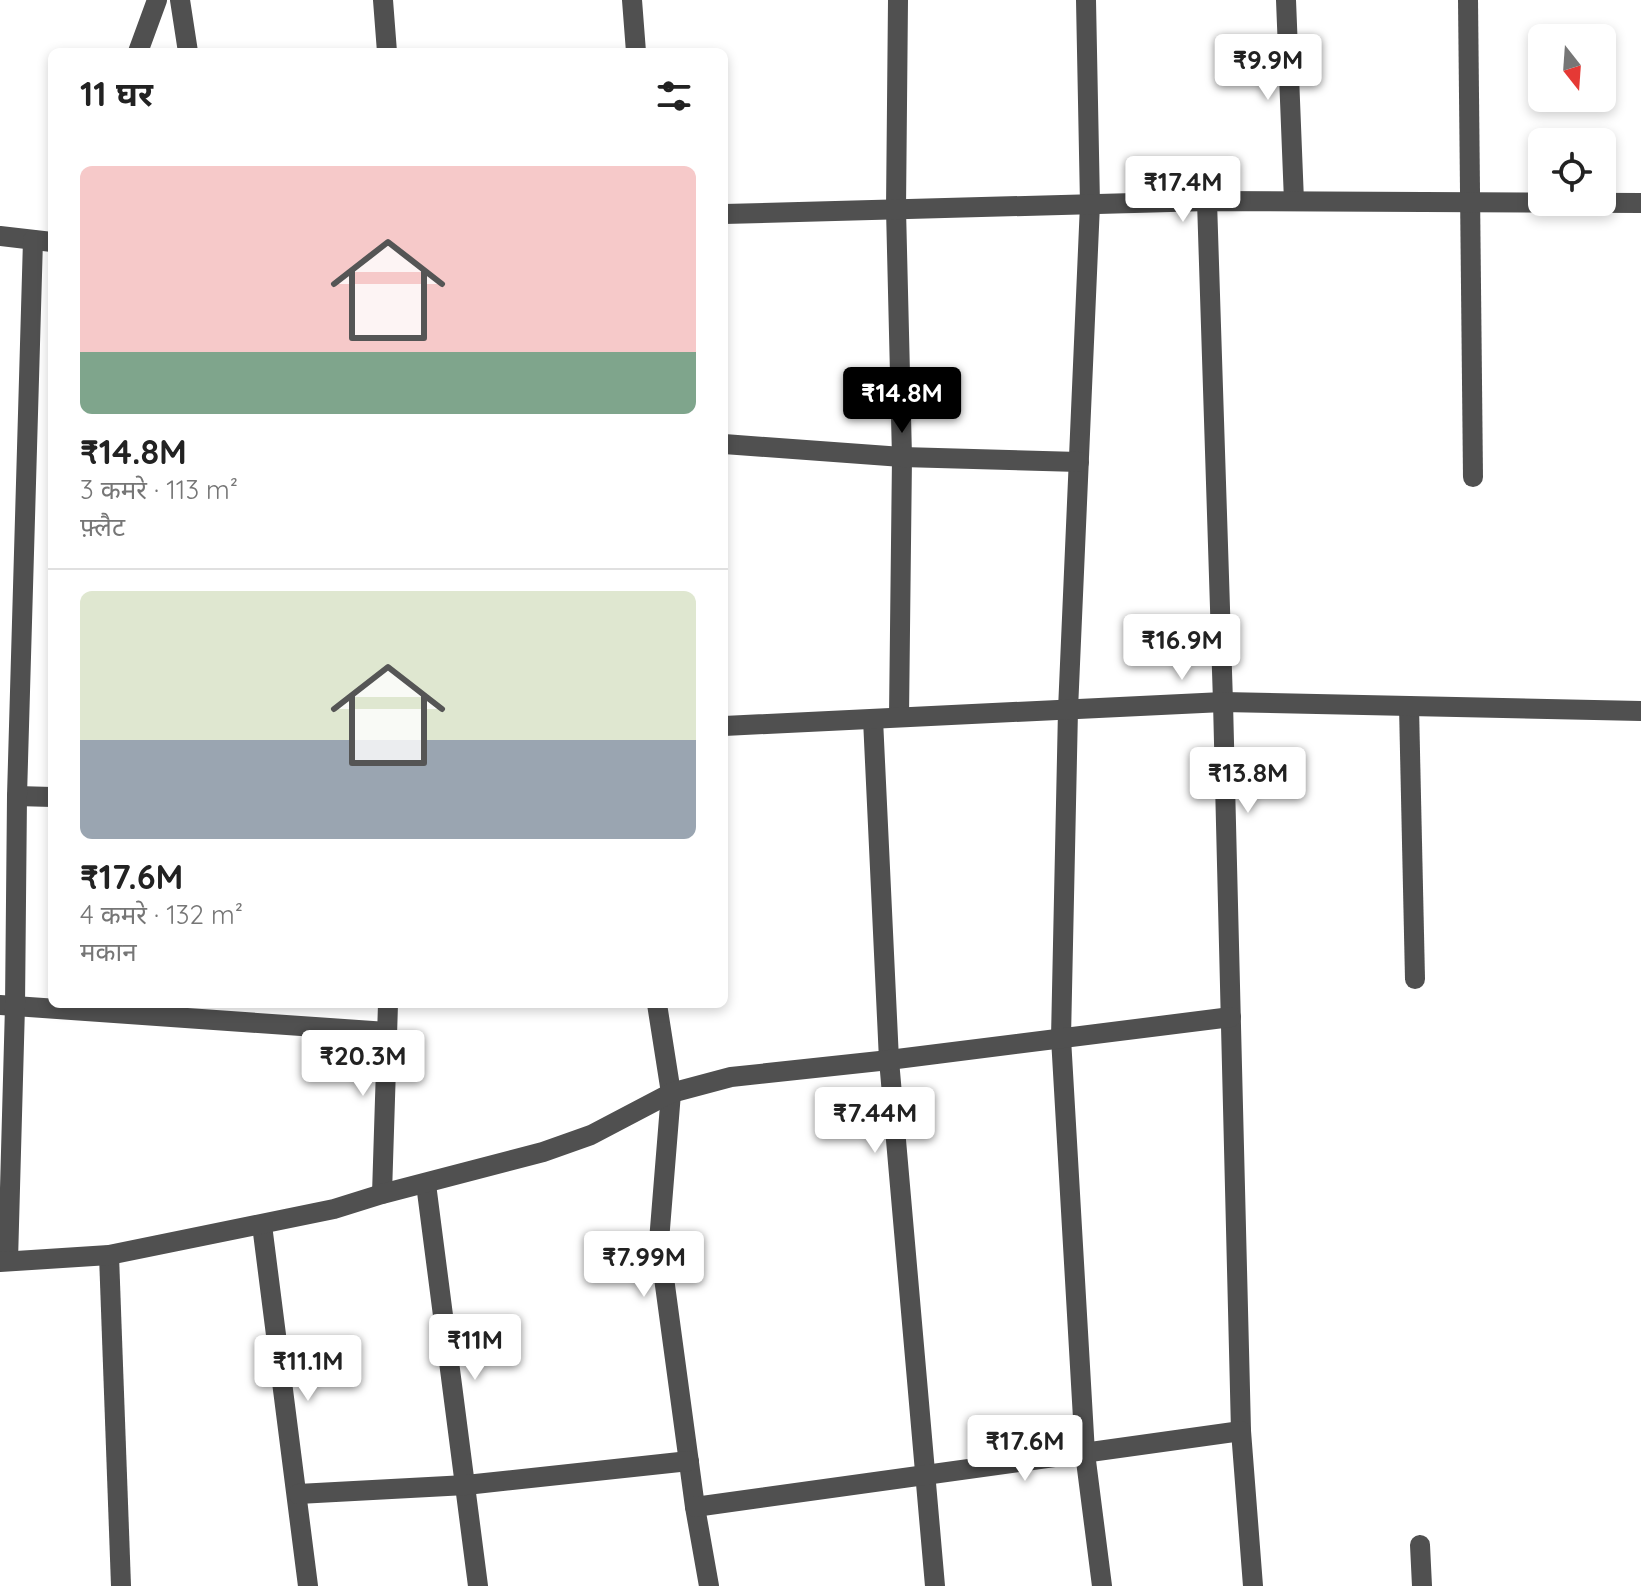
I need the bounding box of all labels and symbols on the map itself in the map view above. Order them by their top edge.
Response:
north arrow [1528,24,1616,112]
pin: ₹9.9M [1212,34,1324,102]
pin: ₹17.4M [1118,156,1248,224]
pin: ₹14.8M [837,367,967,435]
pin: ₹16.9M [1117,614,1247,682]
pin: ₹13.8M [1183,747,1313,815]
pin: ₹20.3M [298,1030,428,1098]
pin: ₹7.44M [810,1087,940,1155]
pin: ₹7.99M [579,1231,709,1299]
pin: ₹11M [428,1314,522,1382]
pin: ₹11.1M [243,1335,373,1403]
pin: ₹17.6M [960,1415,1090,1483]

